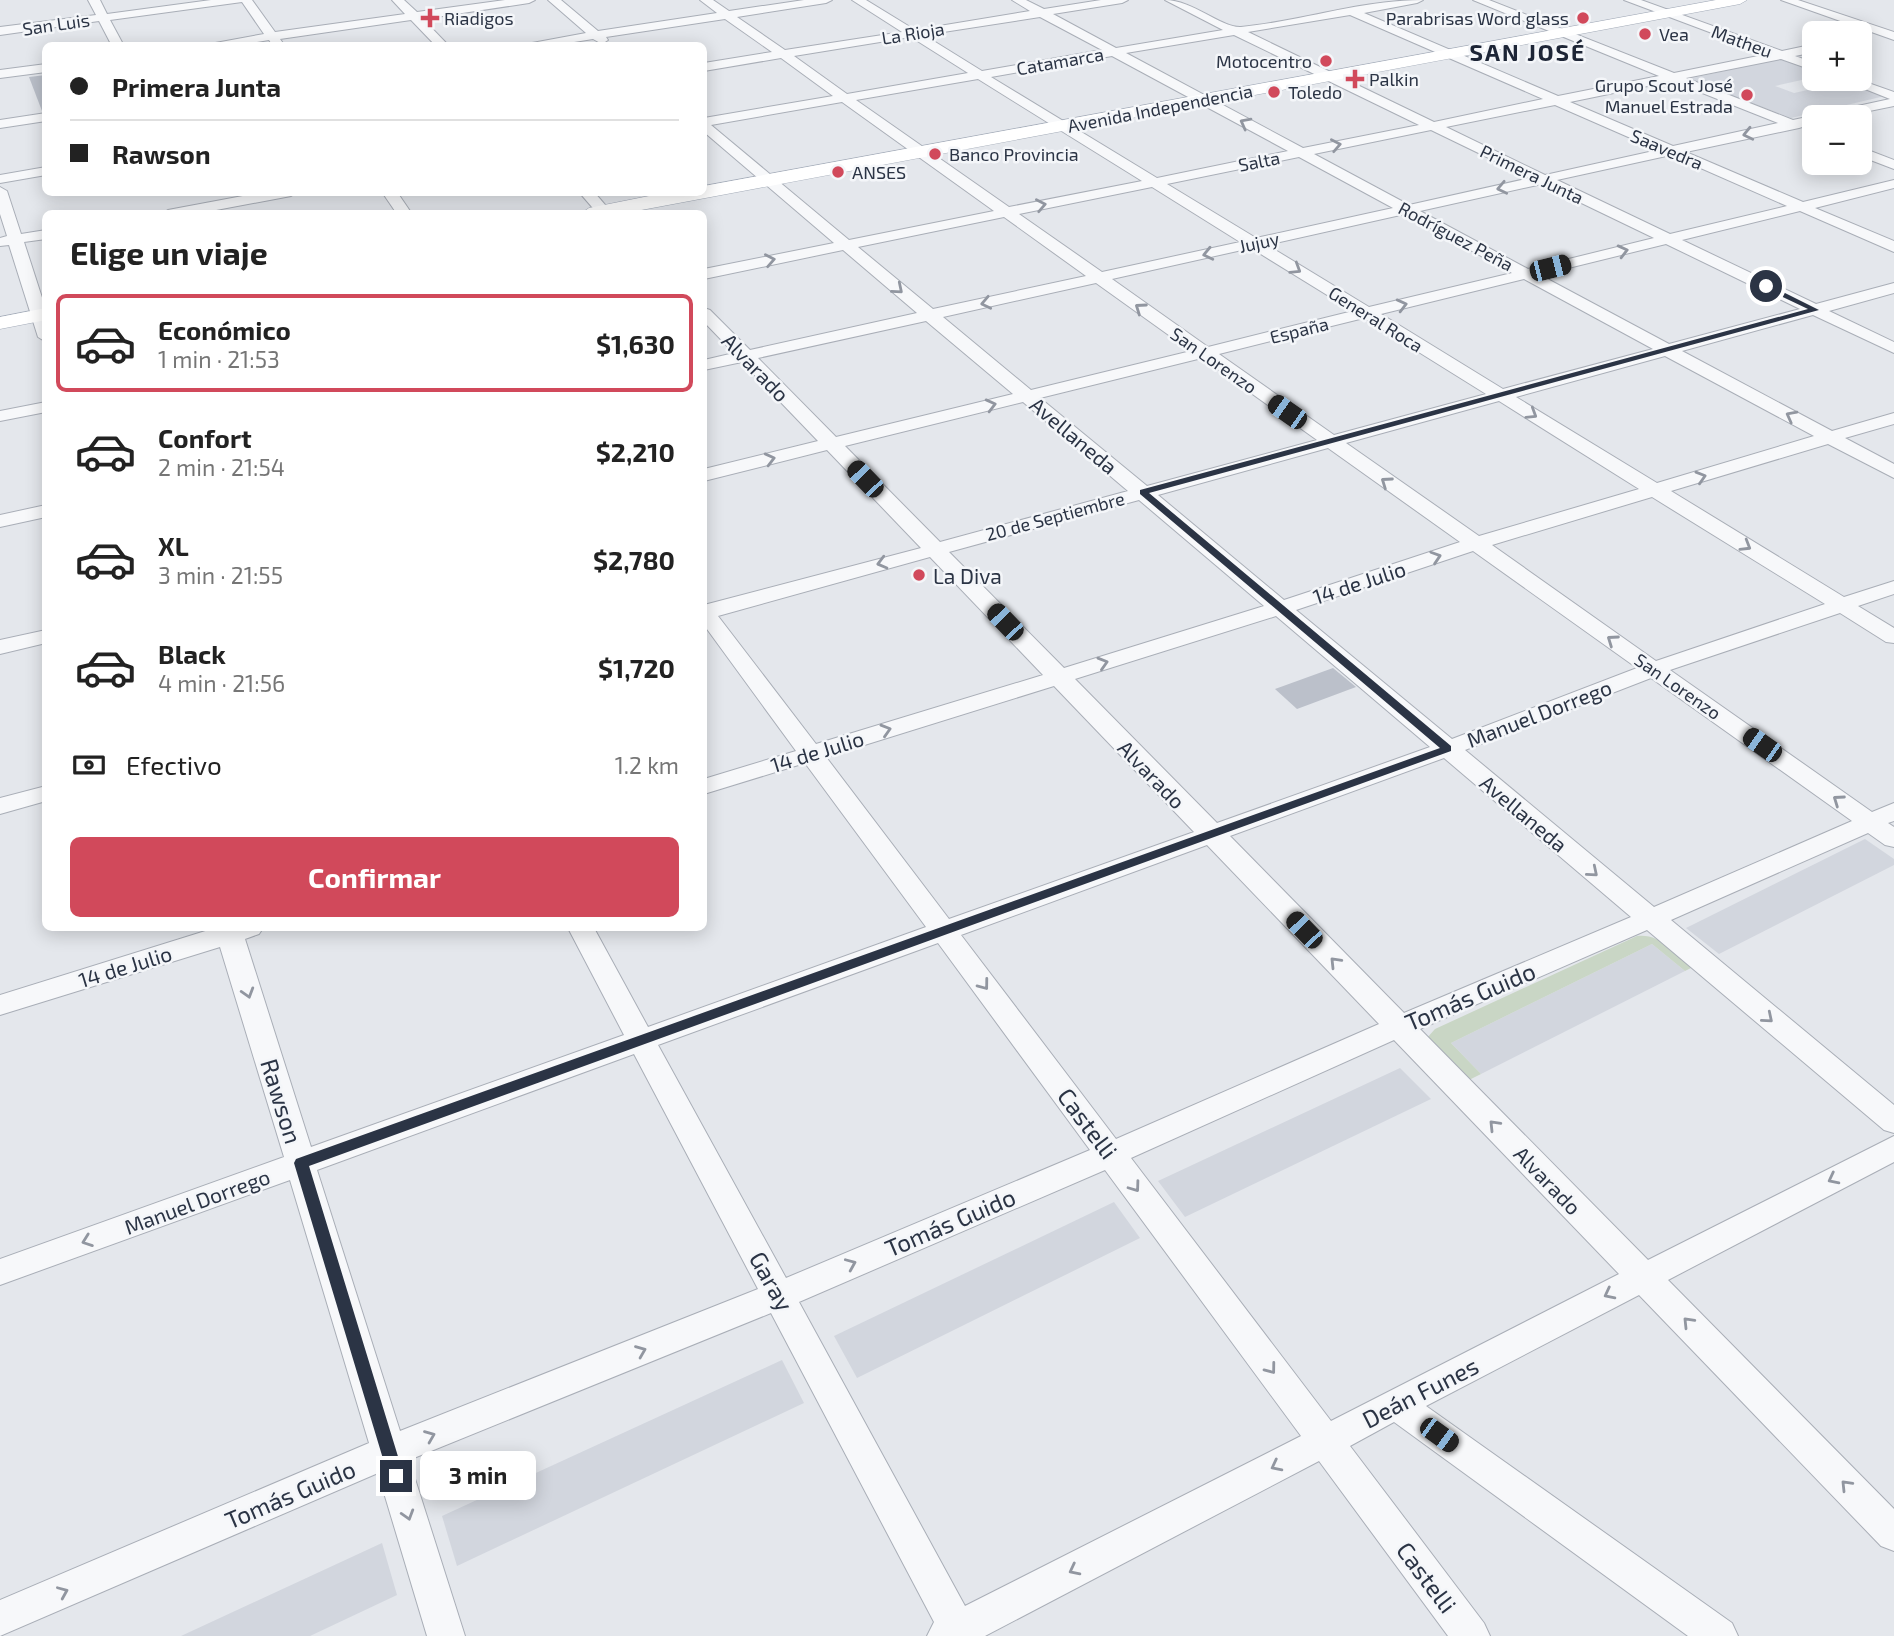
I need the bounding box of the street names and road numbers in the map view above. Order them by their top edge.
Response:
street label: San Luis [21,8,91,40]
street label: La Rioja [880,17,946,49]
street label: Matheu [1709,20,1775,62]
street label: Catamarca [1015,43,1105,79]
street label: Avenida Independencia [1065,79,1255,137]
street label: Saavedra [1628,124,1706,174]
street label: Primera Junta [1477,140,1587,208]
street label: Salta [1236,146,1282,176]
street label: Rodríguez Peña [1395,196,1517,276]
street label: Jujuy [1237,227,1282,257]
street label: General Roca [1325,281,1427,357]
street label: España [1267,312,1331,348]
street label: San Lorenzo [1167,322,1261,398]
street label: Alvarado [717,328,795,406]
street label: Avellaneda [1025,391,1123,479]
street label: 20 de Septiembre [983,487,1127,545]
street label: 14 de Julio [1309,555,1409,609]
street label: San Lorenzo [1631,648,1725,724]
street label: Manuel Dorrego [1463,674,1615,752]
street label: 14 de Julio [767,725,867,777]
street label: Alvarado [1113,735,1191,813]
street label: Avellaneda [1475,769,1573,857]
street label: 14 de Julio [75,940,175,992]
street label: Tomás Guido [1400,956,1540,1036]
street label: Rawson [255,1055,309,1147]
street label: Castelli [1052,1082,1124,1164]
street label: Alvarado [1509,1141,1587,1219]
street label: Manuel Dorrego [121,1163,273,1239]
street label: Tomás Guido [880,1182,1020,1262]
street label: Garay [744,1246,800,1316]
street label: Deán Funes [1357,1350,1483,1434]
street label: Tomás Guido [220,1454,360,1534]
street label: Castelli [1391,1536,1463,1618]

